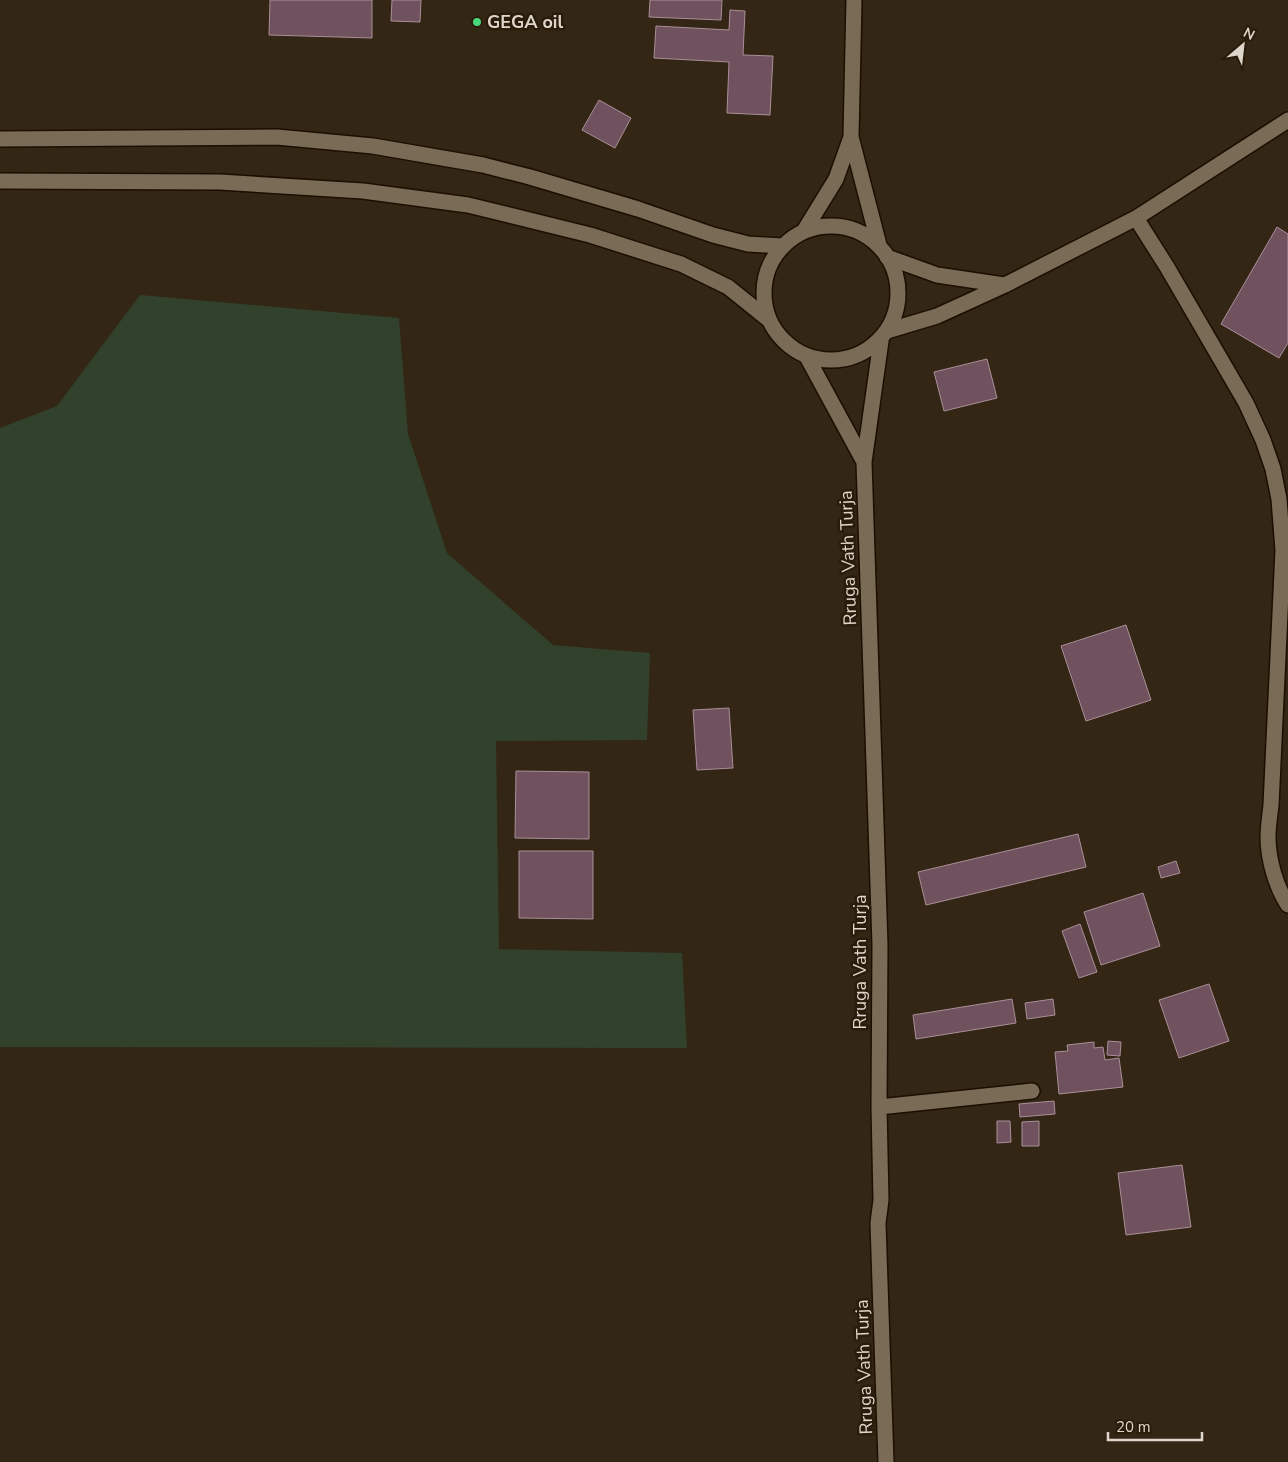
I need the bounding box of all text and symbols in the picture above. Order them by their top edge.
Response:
place label: GEGA oil [487,10,563,34]
marker: GEGA oil [471,16,483,28]
north arrow [1218,20,1268,70]
text: N [1240,23,1258,45]
street label: Rruga Vath Turja [834,490,862,626]
street label: Rruga Vath Turja [848,894,872,1030]
street label: Rruga Vath Turja [850,1299,878,1435]
scale bar [1108,1410,1202,1442]
text: 20 m [1116,1417,1151,1437]

